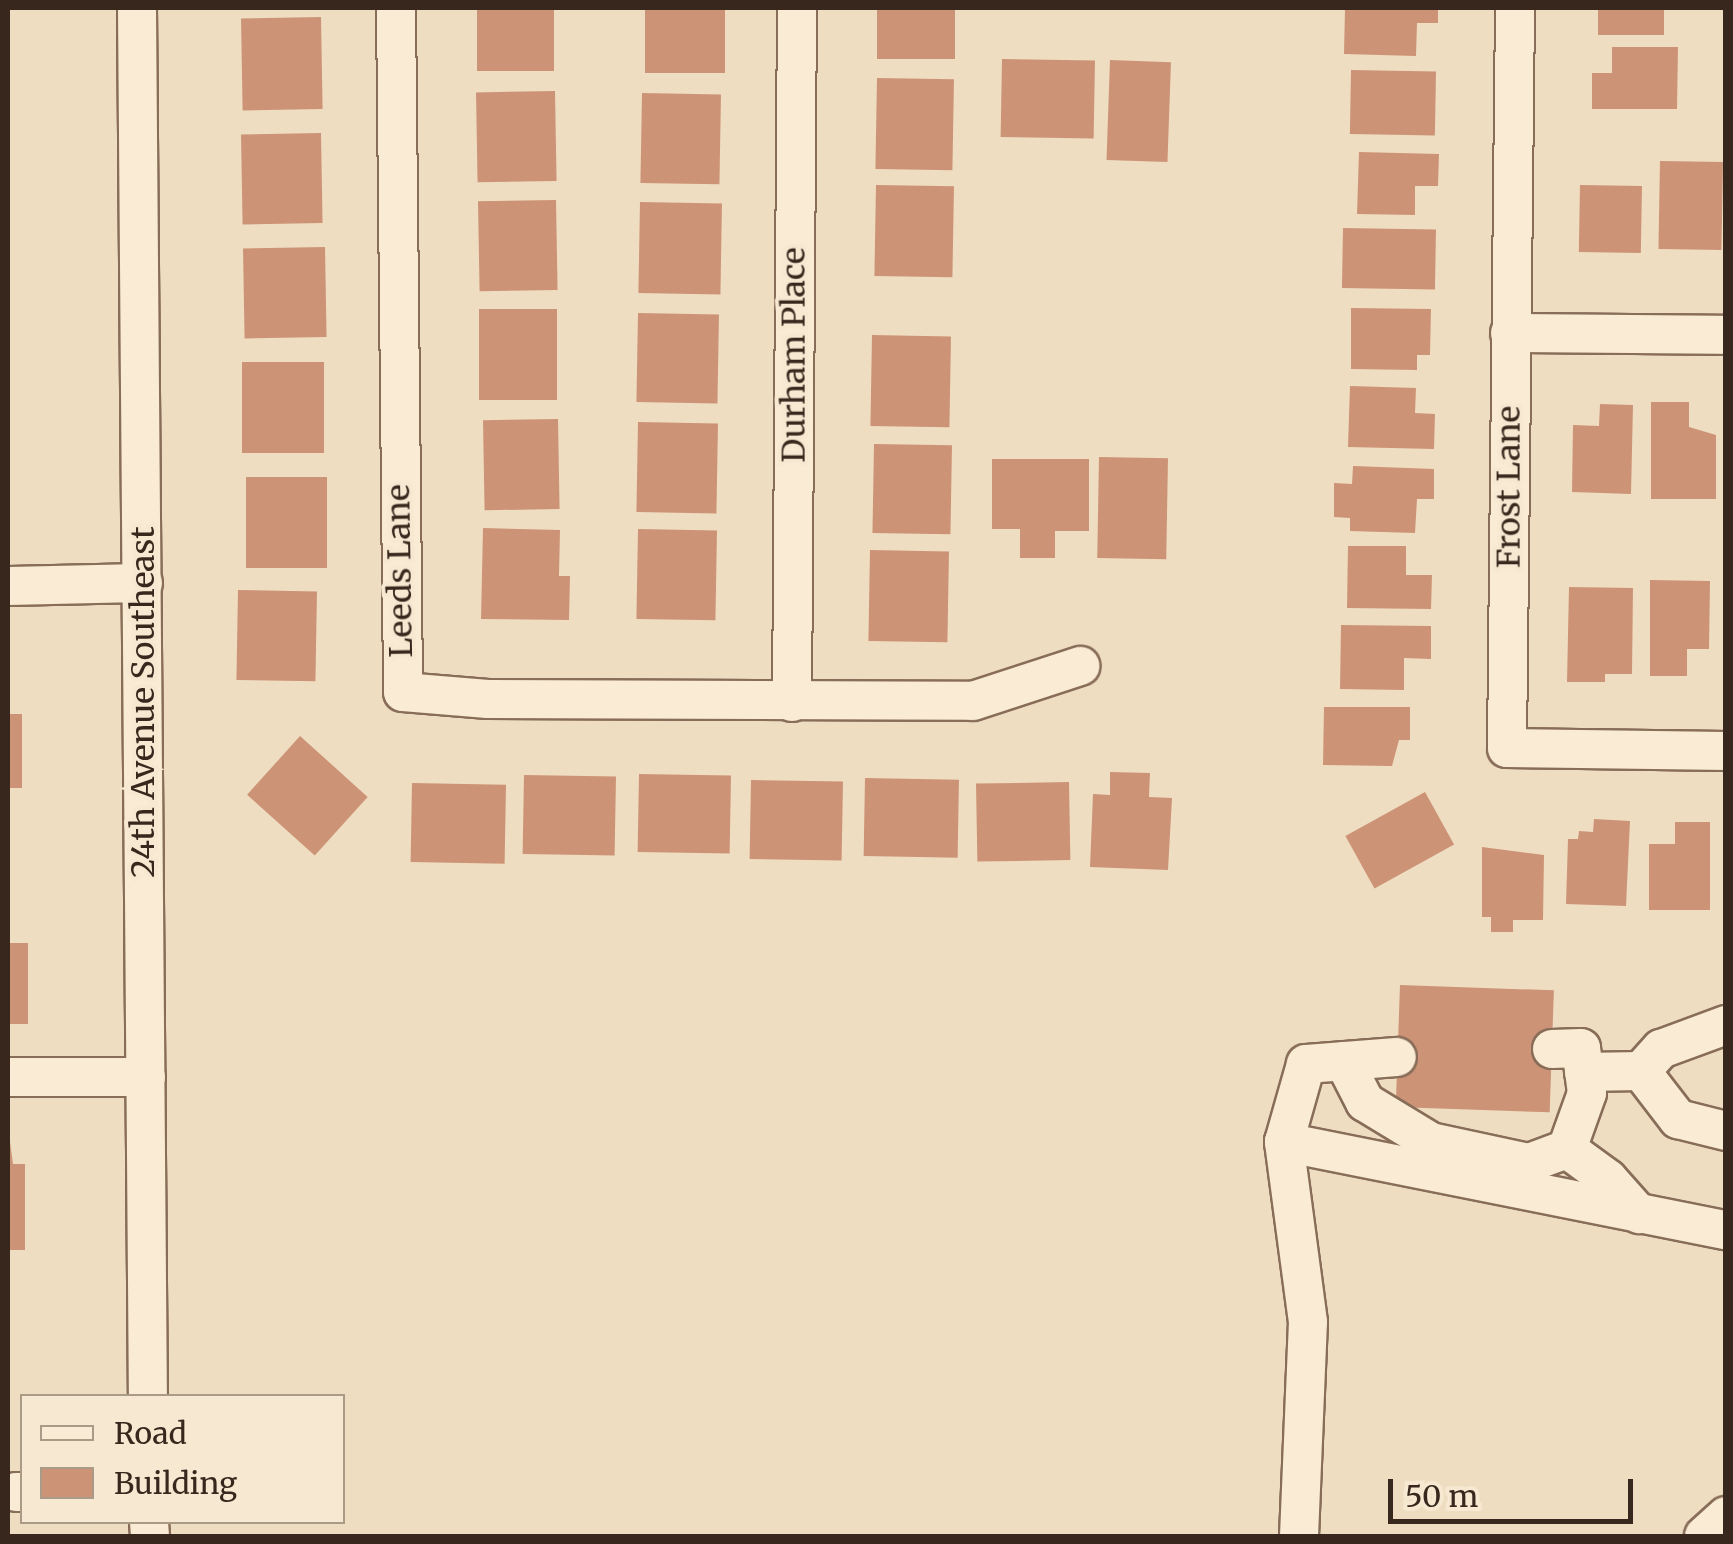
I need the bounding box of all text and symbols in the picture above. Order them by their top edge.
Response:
street label: Durham Place [775,247,813,463]
street label: Frost Lane [1490,406,1528,568]
street label: Leeds Lane [379,484,421,658]
street label: 24th Avenue Southeast [124,526,162,878]
legend [20,1394,345,1524]
text: Road [114,1414,187,1452]
scale bar [1393,1459,1638,1521]
text: Building [114,1464,237,1502]
text: 50 m [1405,1477,1478,1515]

